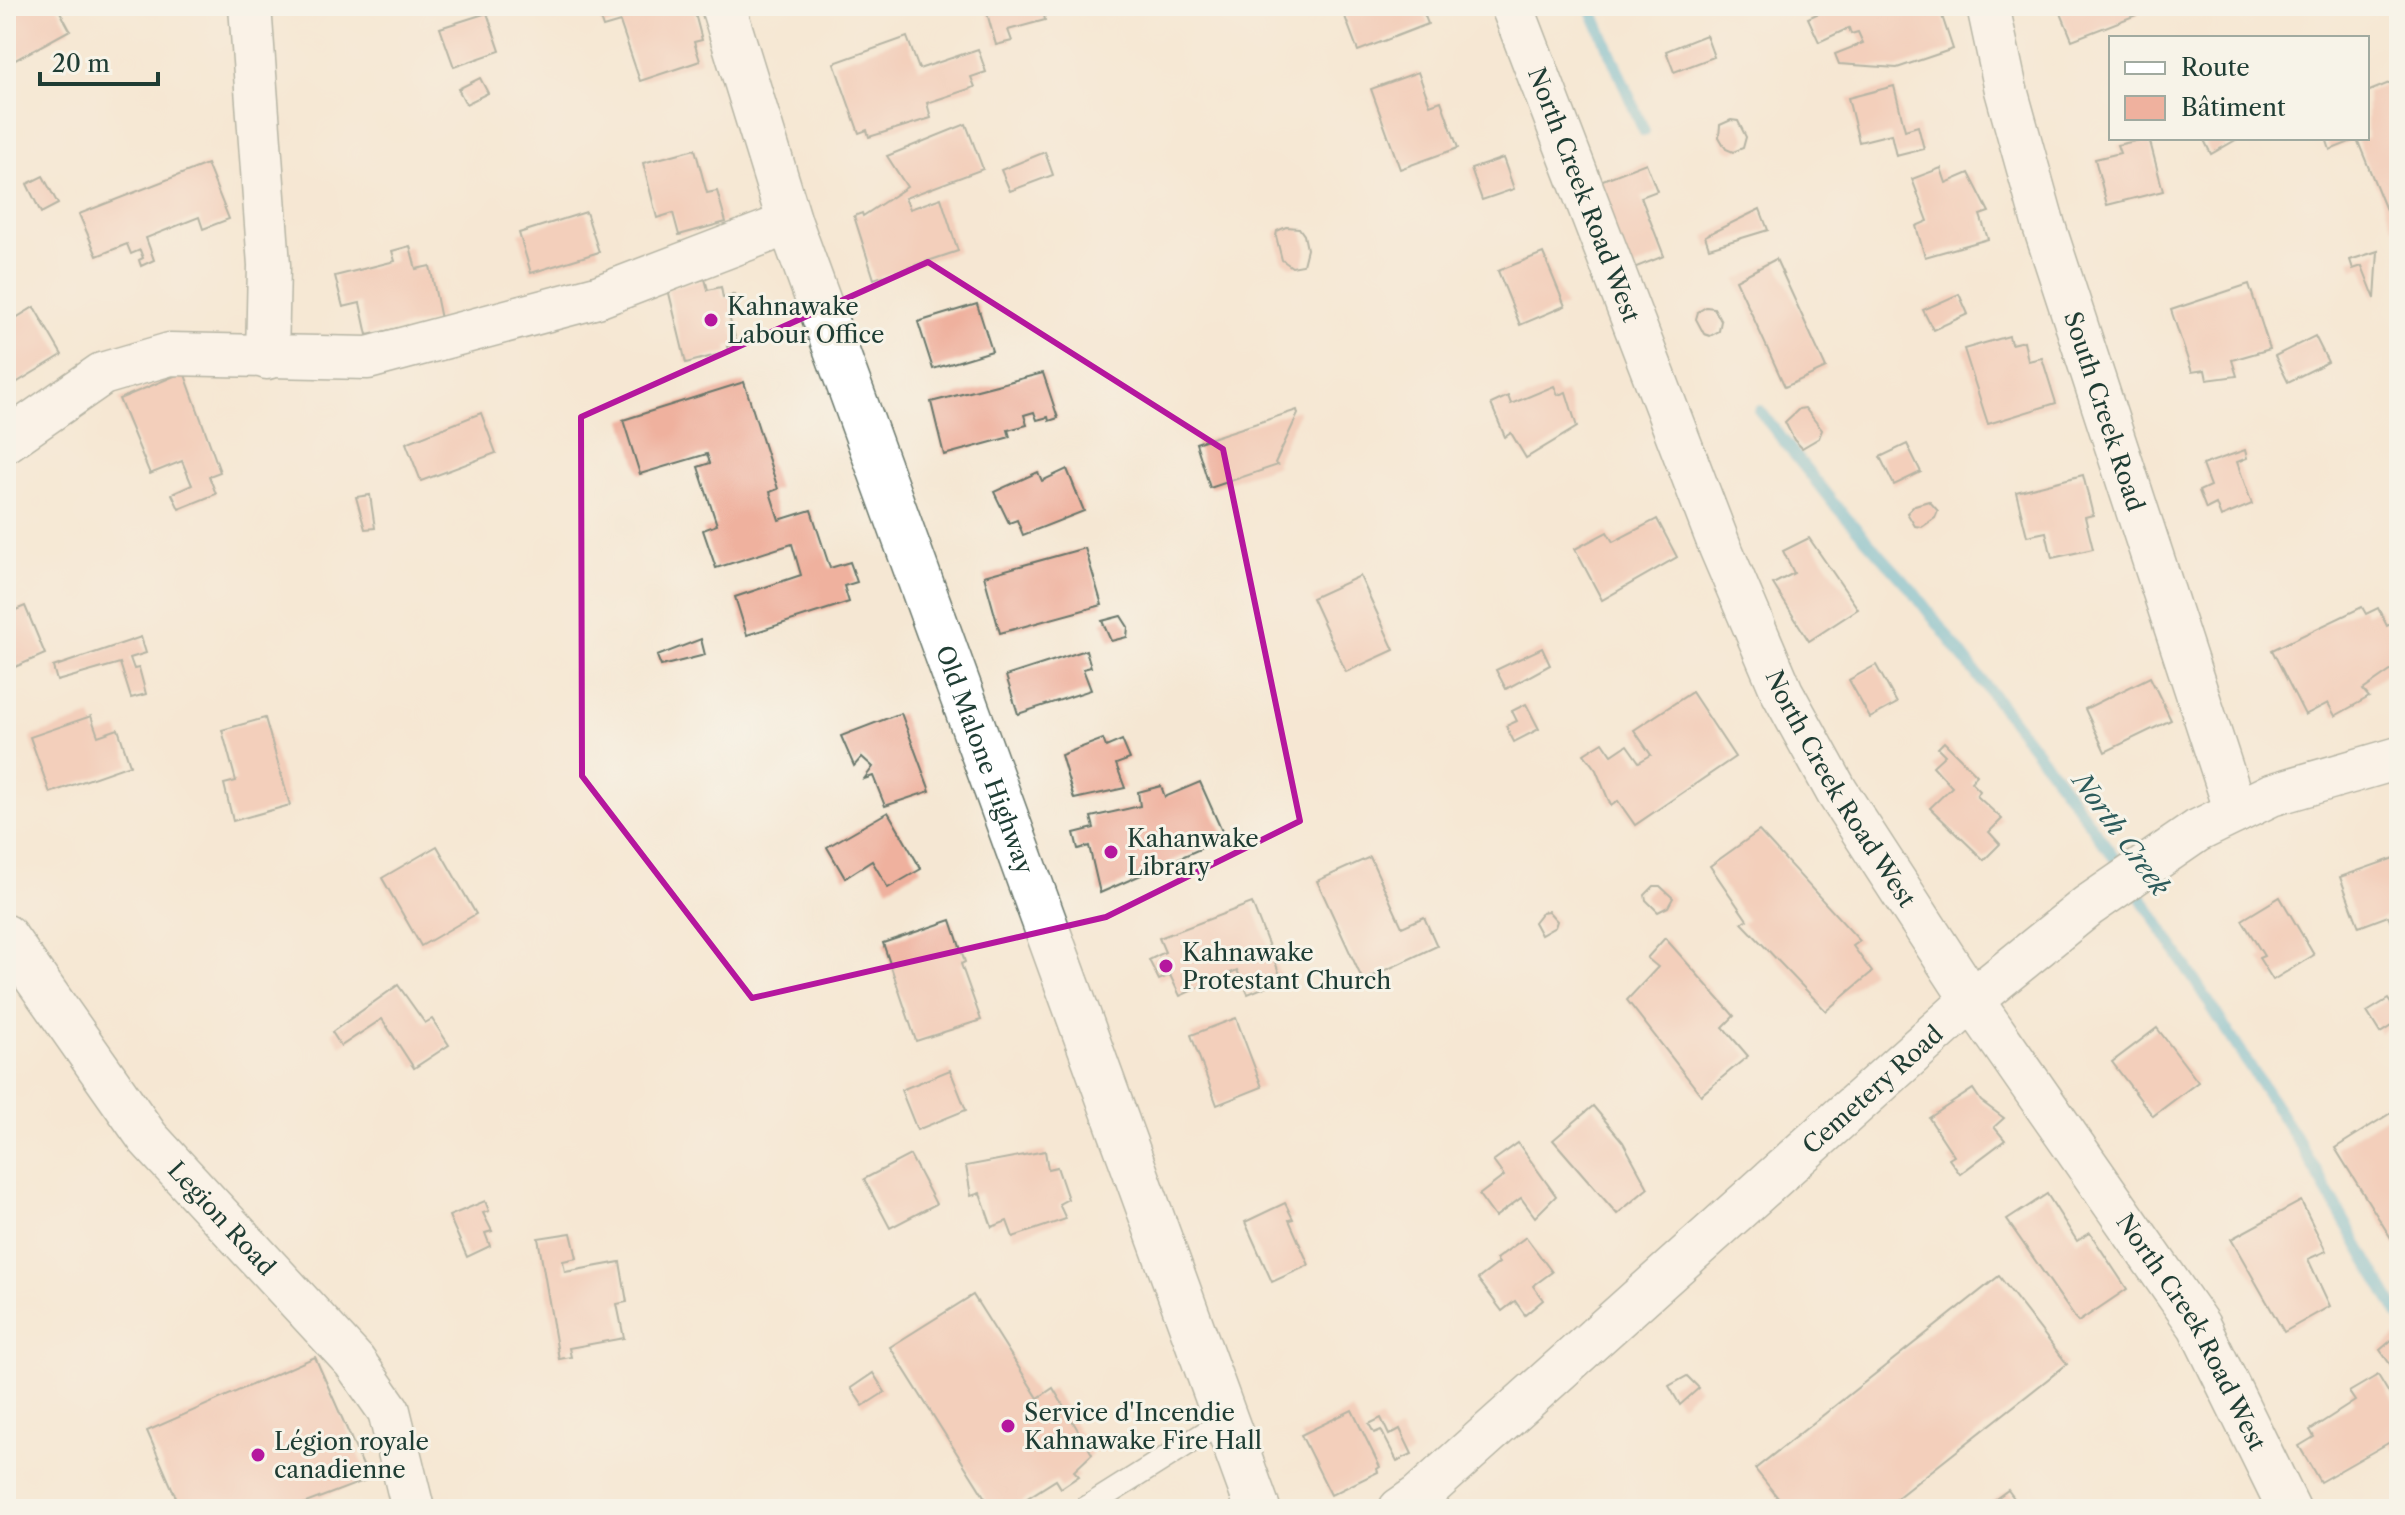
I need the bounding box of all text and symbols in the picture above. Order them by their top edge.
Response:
scale bar [40,36,158,86]
legend [2109,36,2369,140]
text: 20 m [52,49,110,78]
text: Route [2181,53,2250,82]
street label: North Creek Road West [1522,63,1647,326]
text: Bâtiment [2181,93,2286,122]
place label: Kahnawake Labour Office [727,292,884,349]
street label: South Creek Road [2058,308,2151,515]
marker: Kahnawake Labour Office [702,311,720,329]
street label: Old Malone Highway [930,641,1040,878]
street label: North Creek Road West [1760,666,1922,913]
water label: North Creek [2064,764,2177,902]
place label: Kahanwake Library [1127,824,1259,881]
marker: Kahanwake Library [1102,843,1120,861]
place label: Kahnawake Protestant Church [1182,938,1391,995]
marker: Kahnawake Protestant Church [1157,957,1175,975]
street label: Cemetery Road [1796,1019,1949,1160]
street label: Legion Road [162,1155,282,1281]
street label: North Creek Road West [2111,1208,2272,1455]
place label: Service d'Incendie Kahnawake Fire Hall [1024,1398,1262,1455]
marker: Service d'Incendie Kahnawake Fire Hall [999,1417,1017,1435]
place label: Légion royale canadienne [274,1427,429,1484]
marker: Légion royale canadienne [249,1446,267,1464]

